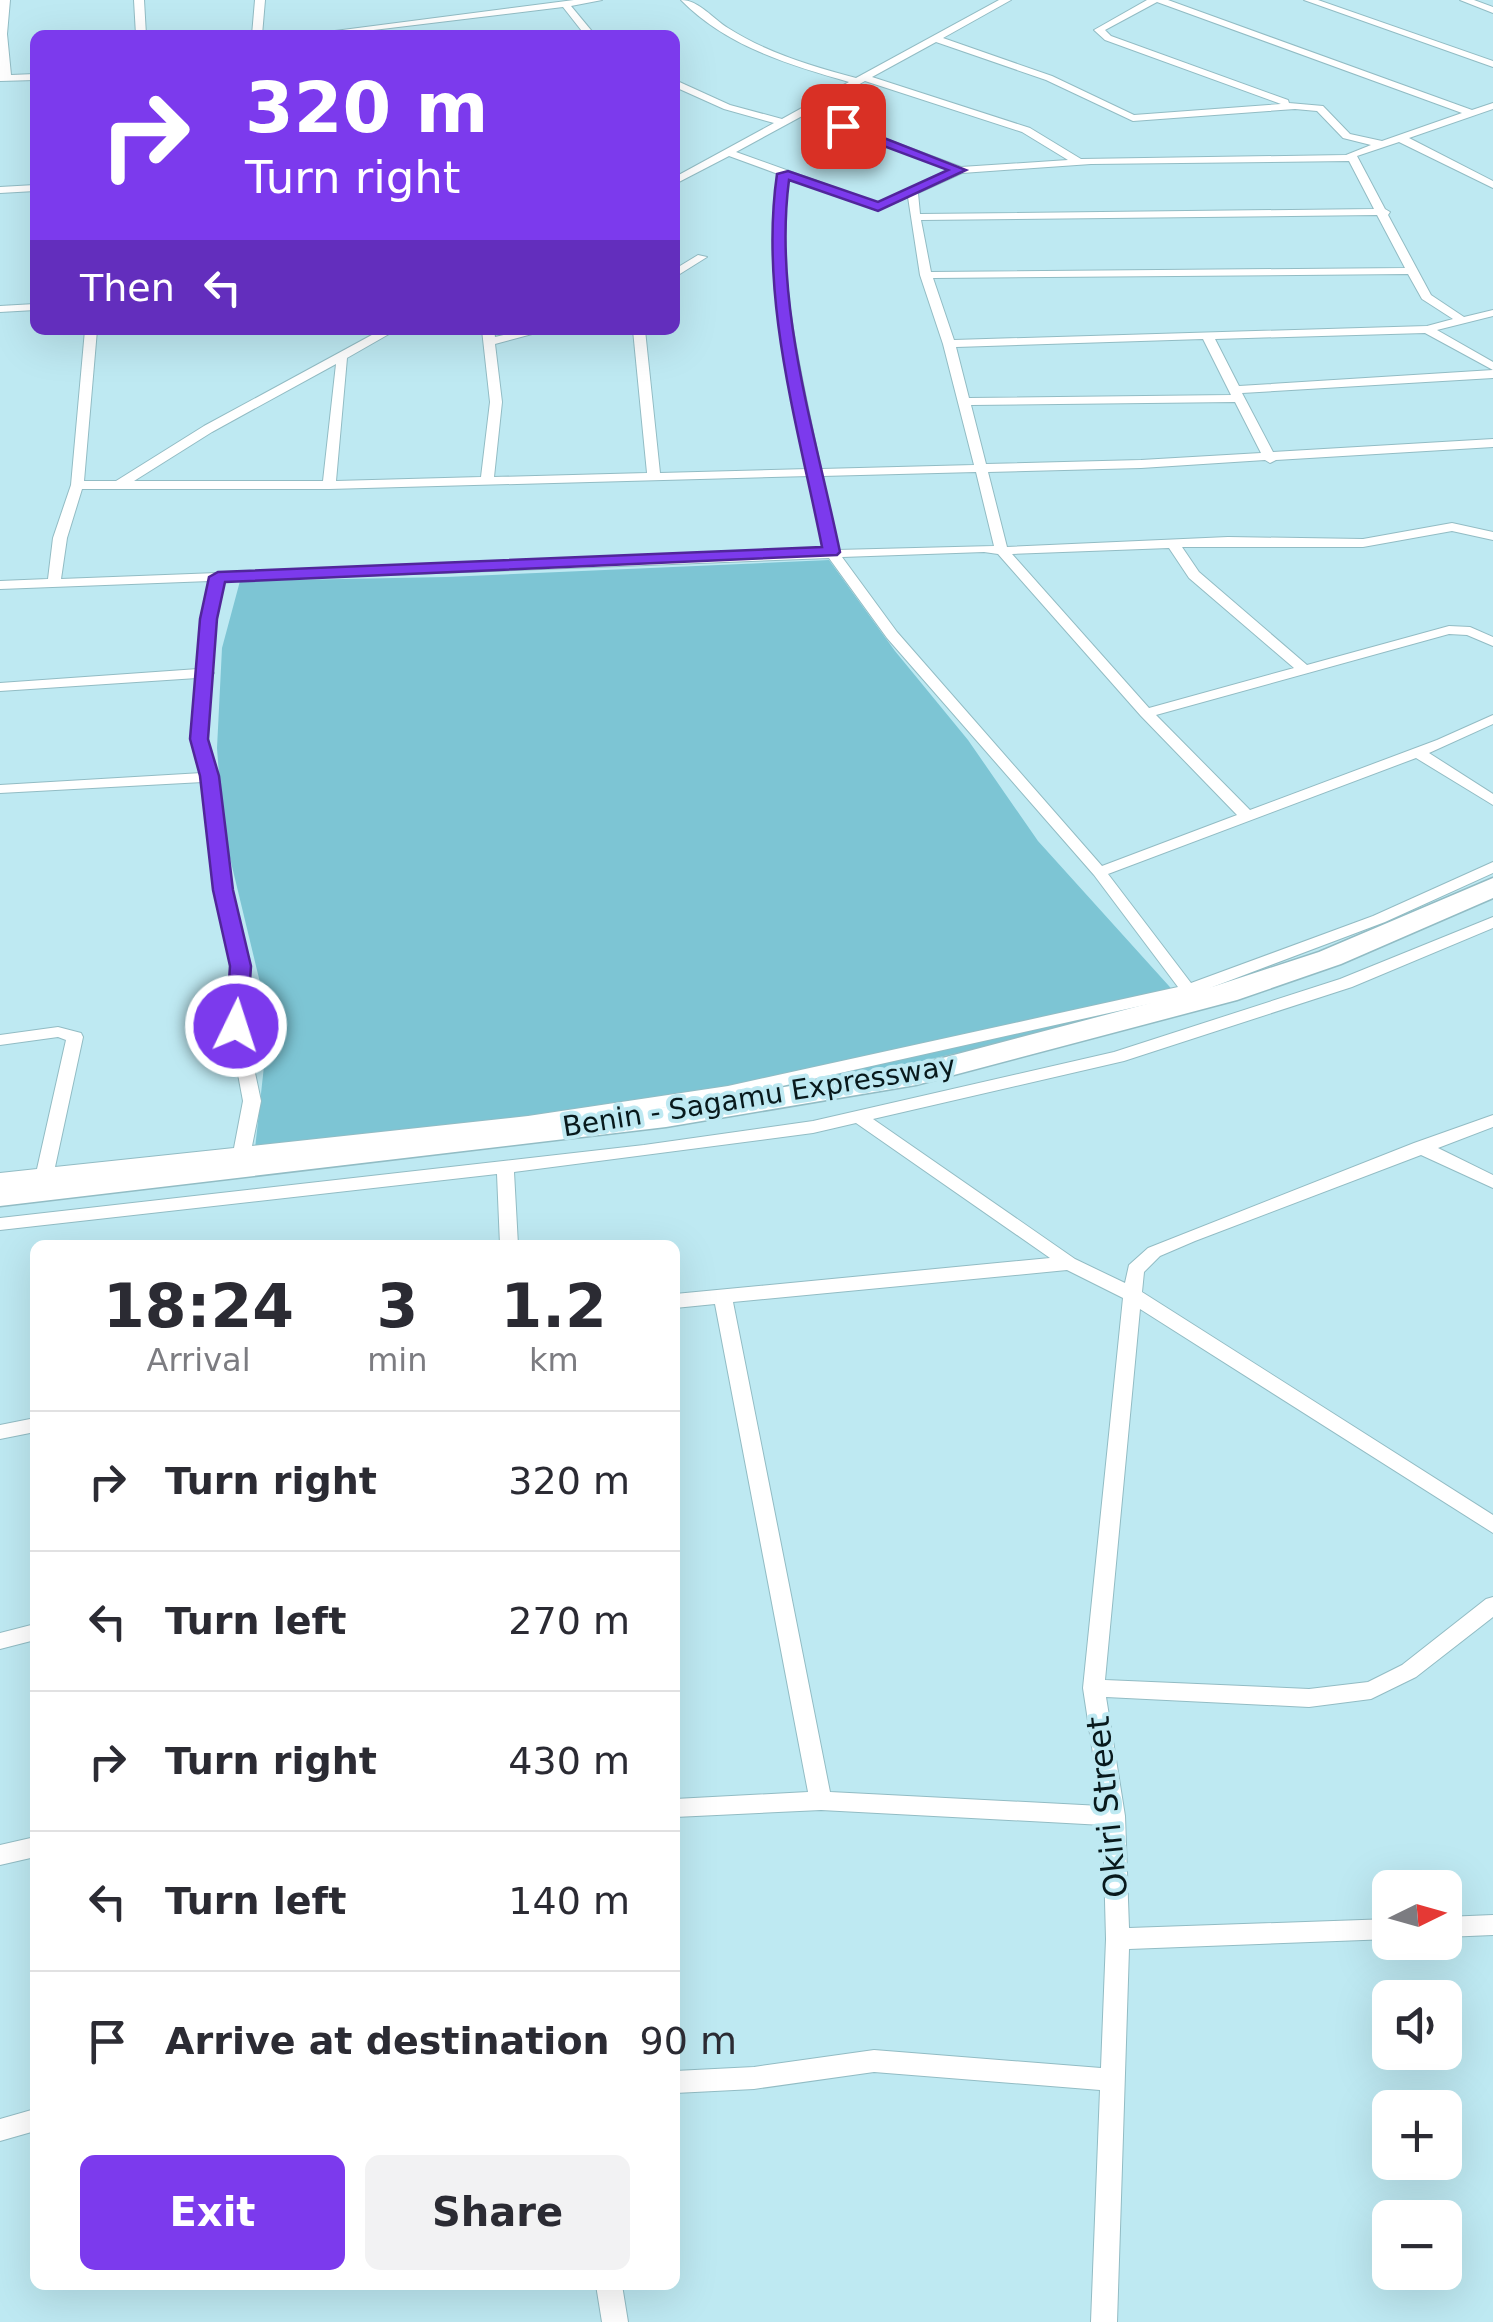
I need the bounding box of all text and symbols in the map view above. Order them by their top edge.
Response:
text: 320 m [245,67,488,149]
icon: right [80,70,210,200]
pin [801,84,886,169]
icon: arrive [816,99,871,154]
text: Turn right [245,151,460,204]
icon: left [195,260,250,315]
text: Then [80,266,175,310]
position arrow [184,974,288,1078]
street label: Benin - Sagamu Expressway [560,1049,958,1143]
text: 18:24 [103,1271,294,1341]
text: 3 [376,1271,418,1341]
text: 1.2 [501,1271,607,1341]
text: Arrival [147,1341,251,1379]
text: min [367,1341,428,1379]
text: km [529,1341,579,1379]
icon: right [80,1454,135,1509]
text: Turn right [165,1459,377,1503]
text: 320 m [508,1459,630,1503]
icon: left [80,1594,135,1649]
text: Turn left [165,1599,346,1643]
text: 270 m [508,1599,630,1643]
street label: Okiri Street [1079,1714,1135,1900]
icon: right [80,1734,135,1789]
text: Turn right [165,1739,377,1783]
text: 430 m [508,1739,630,1783]
north arrow [1372,1870,1462,1960]
map controls [1372,1870,1462,2290]
icon: left [80,1874,135,1929]
text: Turn left [165,1879,346,1923]
text: 140 m [508,1879,630,1923]
button: sound [1372,1980,1462,2070]
icon: arrive [80,2014,135,2069]
text: Arrive at destination [165,2019,610,2063]
text: 90 m [640,2019,737,2063]
button: + [1372,2090,1462,2180]
button: Exit [80,2155,345,2270]
button: Share [365,2155,630,2270]
button: − [1372,2200,1462,2290]

